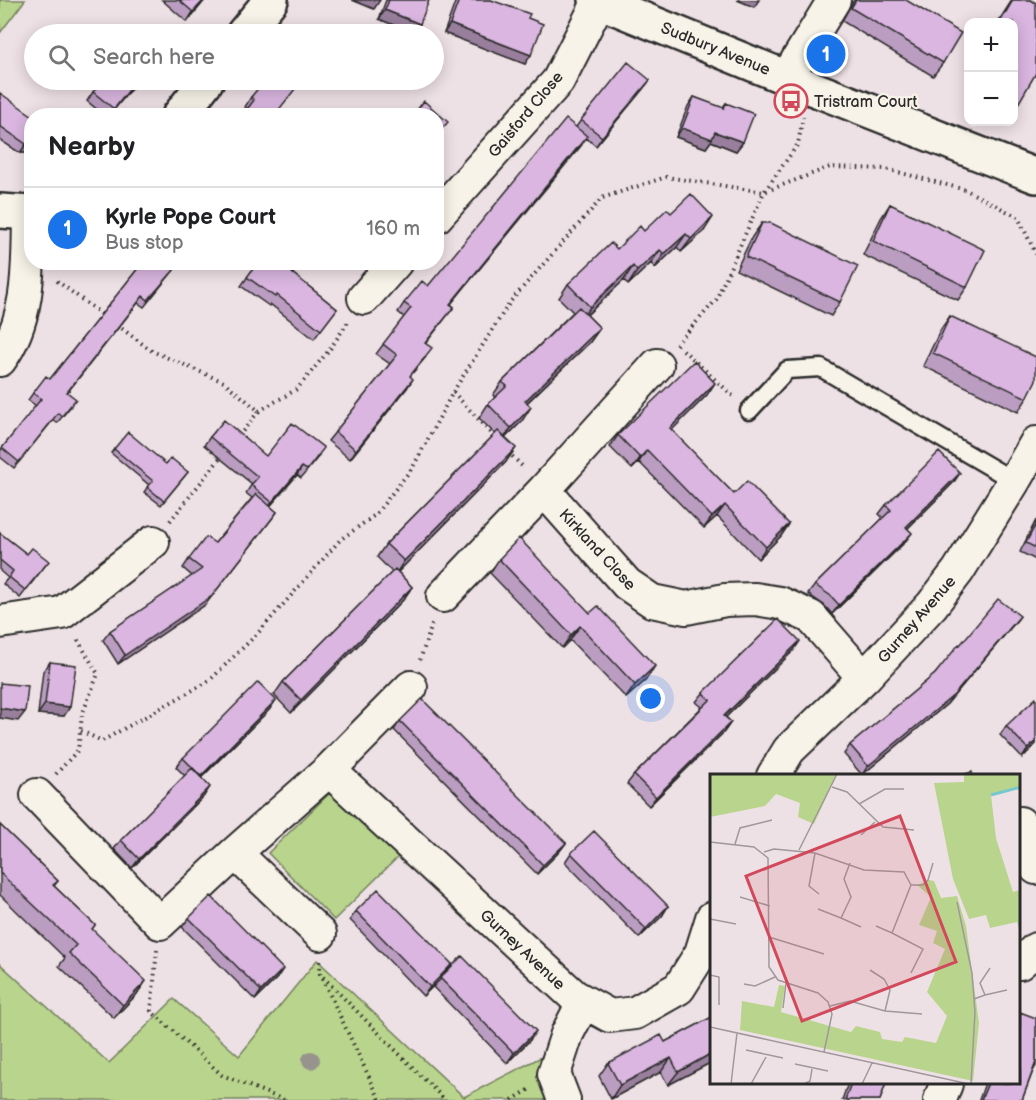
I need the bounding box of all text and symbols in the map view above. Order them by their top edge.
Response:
map controls [964,18,1018,126]
button: + [964,18,1018,72]
street label: Sudbury Avenue [658,19,773,80]
search box [24,24,444,90]
pin: 1 [806,32,846,76]
icon: search [45,41,78,74]
text: Search here [93,44,215,71]
street label: Gaisford Close [485,68,568,162]
button: − [964,72,1018,126]
bus stop icon: Tristram Court [773,83,809,119]
place label: Tristram Court [814,93,917,112]
text: Nearby [48,132,135,163]
text: Kyrle Pope Court [105,204,276,231]
text: 1 [63,217,72,241]
text: 160 m [366,217,420,241]
text: Bus stop [105,231,184,255]
street label: Kirkland Close [554,505,640,595]
street label: Gurney Avenue [874,572,960,667]
your location [636,684,665,713]
inset map [710,774,1021,1085]
street label: Gurney Avenue [476,906,569,995]

